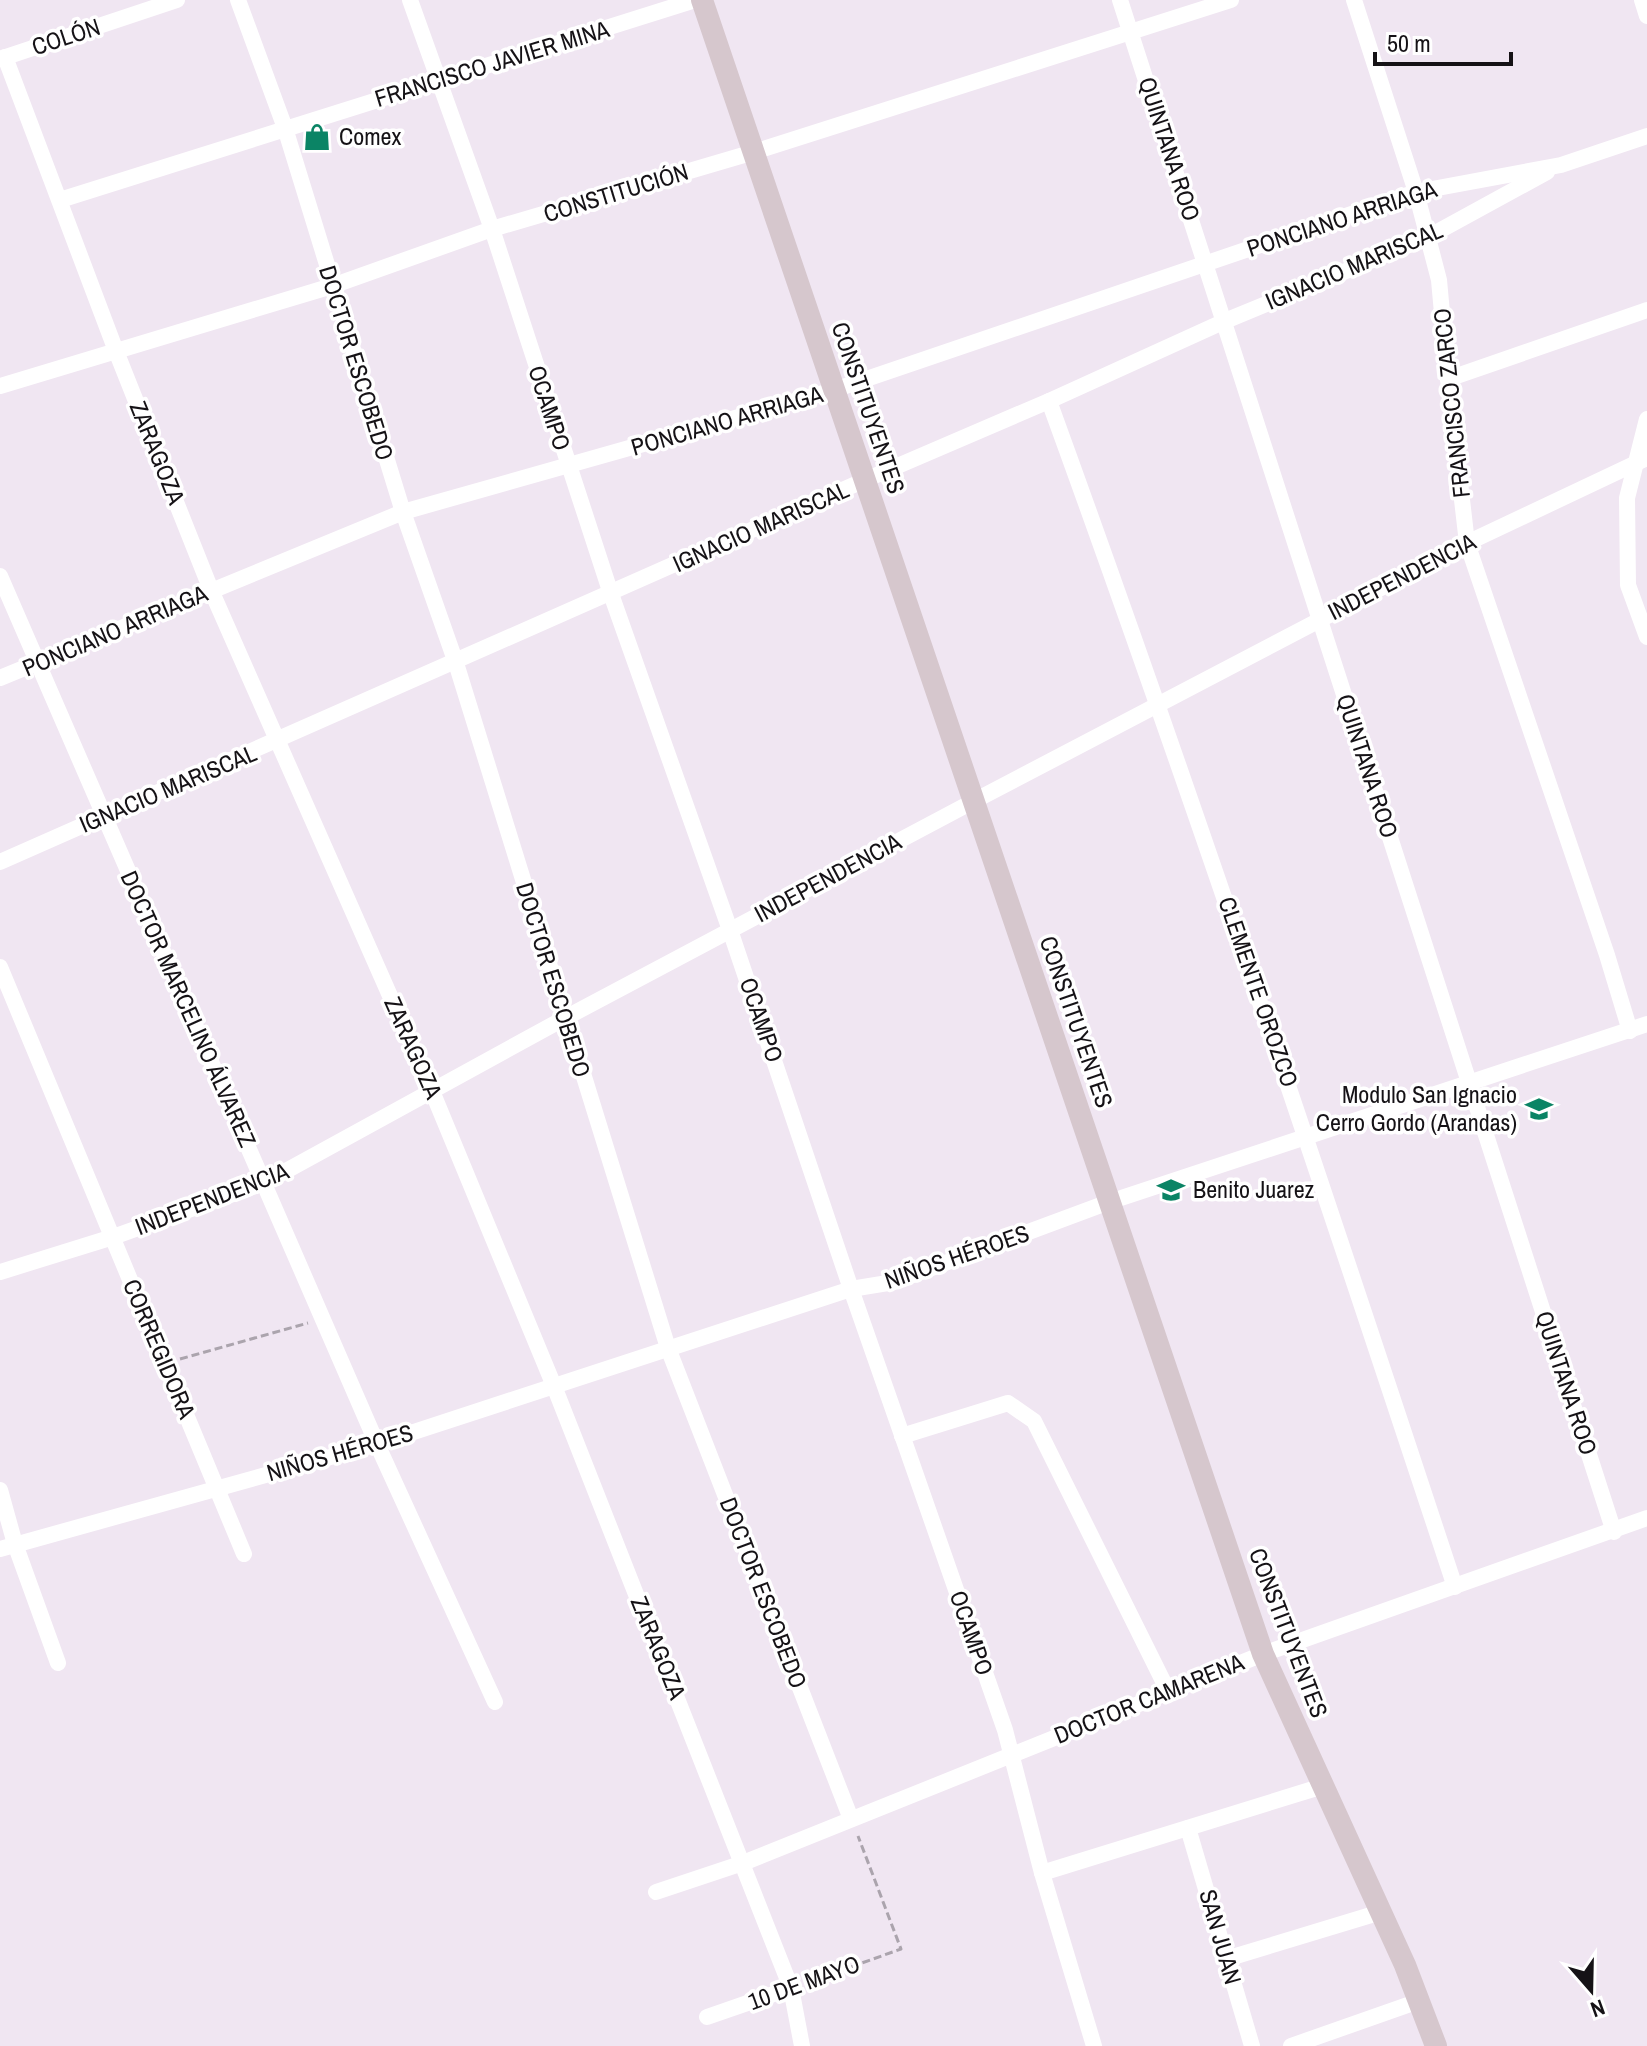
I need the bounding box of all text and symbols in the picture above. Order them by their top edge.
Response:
street label: COLÓN [27,10,104,62]
street label: FRANCISCO JAVIER MINA [371,12,614,114]
scale bar [1375,16,1511,66]
text: 50 m [1387,27,1431,59]
street label: QUINTANA ROO [1132,73,1208,225]
place label: Comex [339,120,401,152]
shop icon: Comex [302,122,332,152]
street label: CONSTITUCIÓN [539,155,692,229]
street label: PONCIANO ARRIAGA [1243,172,1442,264]
street label: IGNACIO MARISCAL [1260,213,1447,317]
street label: DOCTOR ESCOBEDO [312,261,402,464]
street label: FRANCISCO ZARCO [1425,307,1477,499]
street label: CONSTITUYENTES [825,318,913,498]
street label: OCAMPO [521,361,579,454]
street label: PONCIANO ARRIAGA [627,377,827,463]
street label: ZARAGOZA [123,396,193,510]
street label: IGNACIO MARISCAL [668,473,854,579]
street label: INDEPENDENCIA [1322,525,1482,627]
street label: PONCIANO ARRIAGA [17,576,213,683]
street label: QUINTANA ROO [1330,690,1406,842]
street label: IGNACIO MARISCAL [74,736,261,840]
street label: INDEPENDENCIA [749,825,907,929]
street label: DOCTOR MARCELINO ÁLVAREZ [114,866,264,1151]
street label: DOCTOR ESCOBEDO [509,878,599,1081]
street label: CLEMENTE OROZCO [1211,892,1306,1091]
street label: CONSTITUYENTES [1033,932,1121,1112]
street label: OCAMPO [733,973,791,1066]
street label: ZARAGOZA [377,992,451,1104]
place label: Modulo San Ignacio Cerro Gordo (Arandas) [1316,1078,1517,1138]
school or university icon: Modulo San Ignacio Cerro Gordo (Arandas) [1524,1094,1554,1124]
street label: INDEPENDENCIA [130,1154,294,1242]
place label: Benito Juarez [1193,1173,1315,1205]
school or university icon: Benito Juarez [1156,1175,1186,1205]
street label: NIÑOS HÉROES [880,1216,1033,1296]
street label: CORREGIDORA [116,1274,204,1424]
street label: QUINTANA ROO [1529,1307,1605,1459]
street label: NIÑOS HÉROES [263,1416,417,1488]
street label: DOCTOR ESCOBEDO [713,1493,815,1693]
street label: CONSTITUYENTES [1242,1543,1336,1722]
street label: OCAMPO [943,1586,1001,1679]
street label: ZARAGOZA [624,1591,694,1705]
street label: DOCTOR CAMARENA [1049,1645,1249,1751]
street label: SAN JUAN [1192,1886,1250,1988]
street label: 10 DE MAYO [743,1947,864,2017]
north arrow [1551,1950,1631,2030]
text: N [1587,1992,1609,2025]

